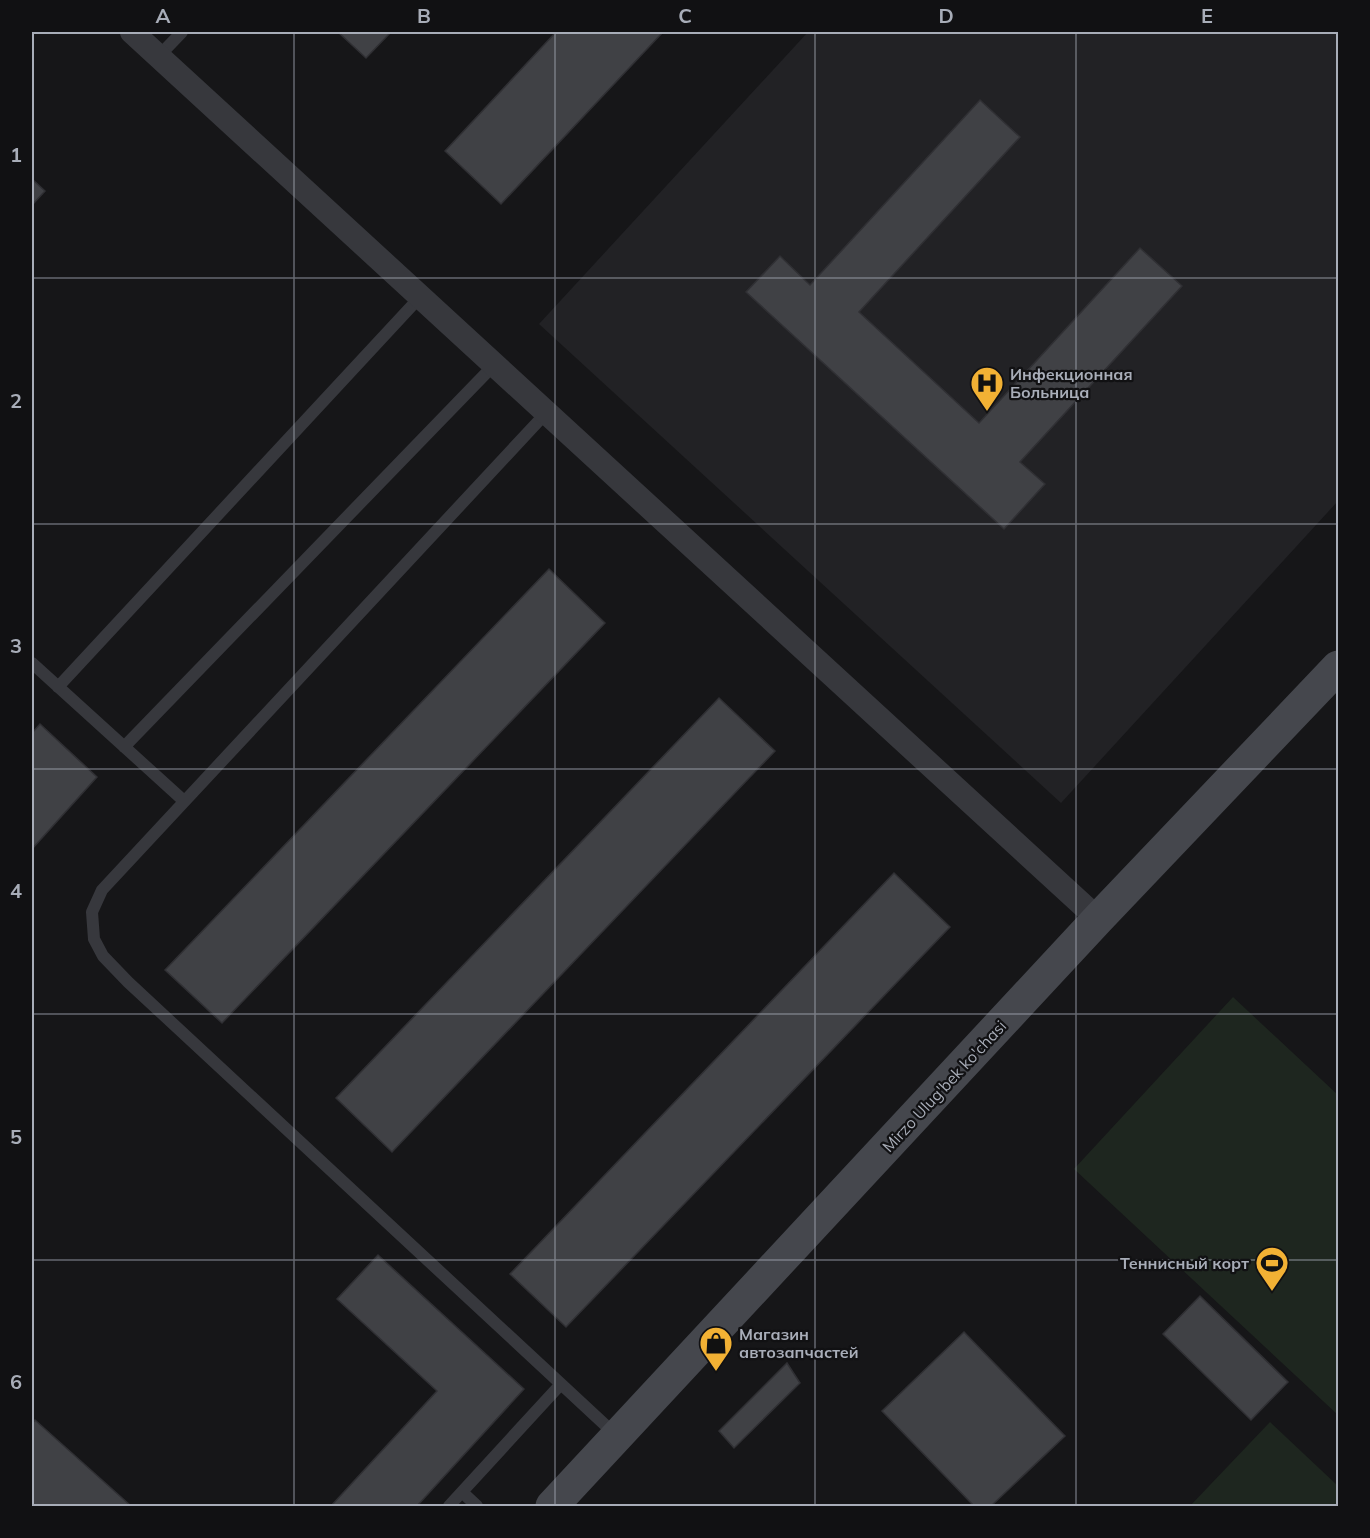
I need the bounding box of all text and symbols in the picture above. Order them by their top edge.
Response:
text: A [156,3,171,28]
text: B [417,3,431,28]
text: C [678,3,692,28]
text: D [938,3,954,28]
text: E [1201,3,1213,28]
text: 1 [10,142,22,167]
place label: Инфекционная Больница [1010,364,1133,402]
hospital icon: Инфекционная Больница [969,365,1005,412]
text: 2 [10,388,22,413]
text: 3 [10,633,22,658]
text: 4 [10,878,22,903]
street label: Mirzo Ulug'bek ko'chasi [878,1016,1010,1156]
text: 5 [10,1124,22,1149]
sports icon: Теннисный корт [1254,1245,1290,1292]
place label: Теннисный корт [1120,1253,1249,1273]
place label: Магазин автозапчастей [739,1324,859,1362]
shop icon: Магазин автозапчастей [698,1325,734,1372]
text: 6 [10,1369,22,1394]

